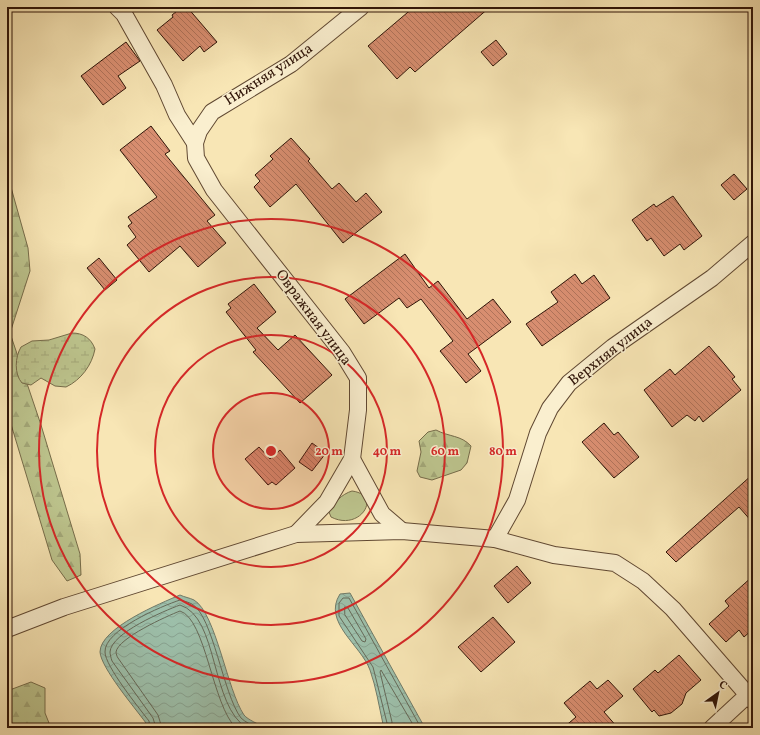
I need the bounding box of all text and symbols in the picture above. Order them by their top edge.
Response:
street label: Нижняя улица [221,39,317,111]
street label: Овражная улица [270,266,356,370]
street label: Верхняя улица [564,312,658,392]
centre of rings [264,444,278,458]
text: 20 m [315,444,343,460]
text: 40 m [373,444,402,460]
text: 60 m [431,444,459,460]
text: 80 m [489,444,517,460]
north arrow [698,673,738,713]
text: С [716,678,730,694]

